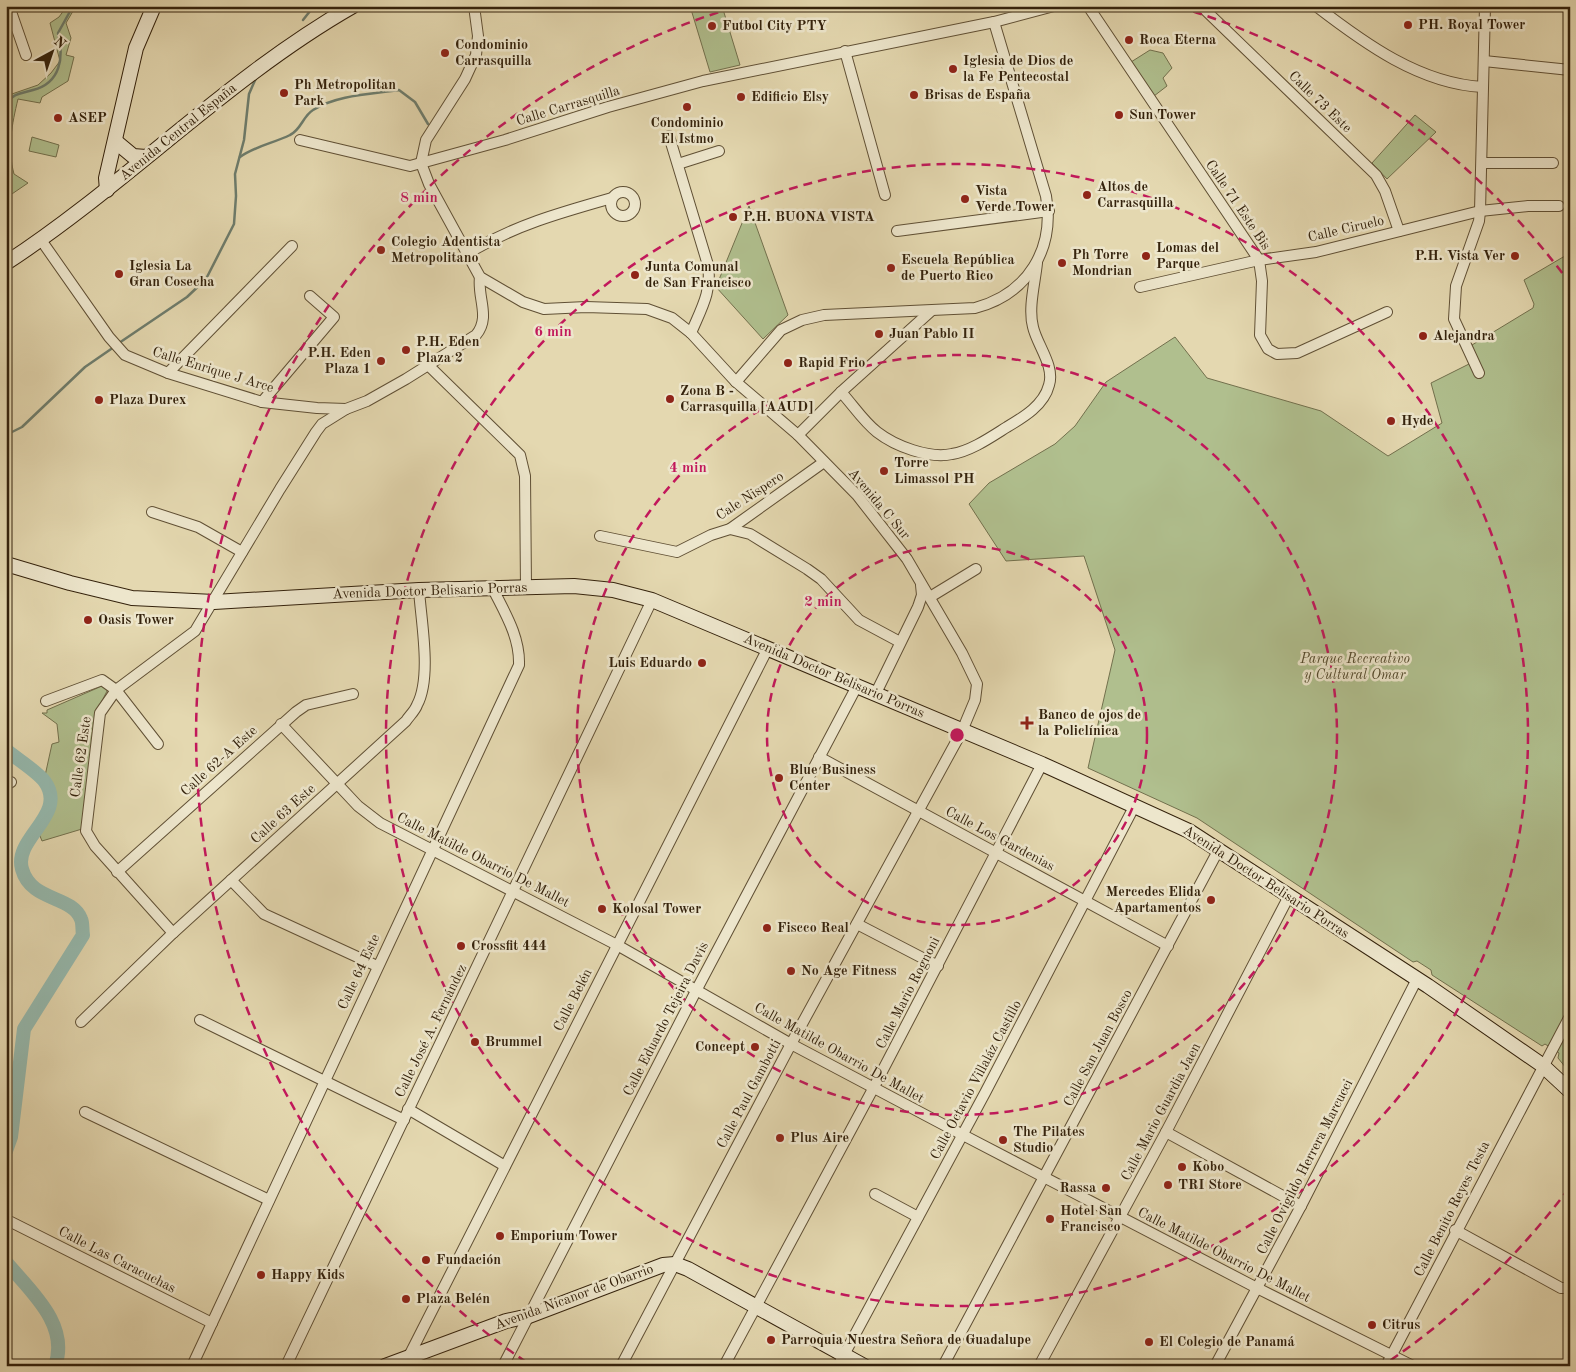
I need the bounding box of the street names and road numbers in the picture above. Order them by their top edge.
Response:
street label: Calle 73 Este [1286,69,1354,135]
street label: Avenida Central España [117,81,239,183]
street label: Calle Carrasquilla [514,84,622,128]
street label: Calle 71 Este Bis [1203,158,1273,252]
street label: Calle Ciruelo [1307,213,1386,245]
street label: Calle Enrique J Arce [151,345,275,395]
street label: Avenida C Sur [845,466,913,542]
street label: Cale Nispero [714,469,786,523]
street label: Avenida Doctor Belisario Porras [332,581,528,601]
street label: Avenida Doctor Belisario Porras [741,631,927,721]
street label: Calle 62 Este [68,716,94,798]
street label: Calle 62-A Este [178,723,260,799]
street label: Calle 63 Este [248,782,318,846]
street label: Calle Los Gardenias [943,804,1057,874]
street label: Calle Matilde Obarrio De Mallet [394,810,572,910]
street label: Avenida Doctor Belisario Porras [1180,823,1352,941]
street label: Calle 64 Este [335,932,383,1012]
street label: Calle Mario Rognoni [874,935,942,1051]
street label: Calle Eduardo Tejeira Davis [621,940,711,1098]
street label: Calle José A. Fernández [393,962,469,1100]
street label: Calle Belén [551,966,595,1034]
street label: Calle San Juan Bosco [1061,987,1135,1109]
street label: Calle Octavio Villaláz Castillo [928,998,1024,1162]
street label: Calle Matilde Obarrio De Mallet [752,1000,926,1106]
street label: Calle Paul Gambotti [714,1037,784,1151]
street label: Calle Mario Guardia Jaen [1119,1040,1204,1183]
street label: Calle Ovigildo Herrera Marcucci [1255,1077,1355,1257]
street label: Calle Benito Reyes Testa [1412,1139,1492,1279]
street label: Calle Matilde Obarrio De Mallet [1135,1205,1313,1305]
street label: Calle Las Caracuchas [56,1224,178,1296]
street label: Avenida Nicanor de Obarrio [493,1262,655,1332]

